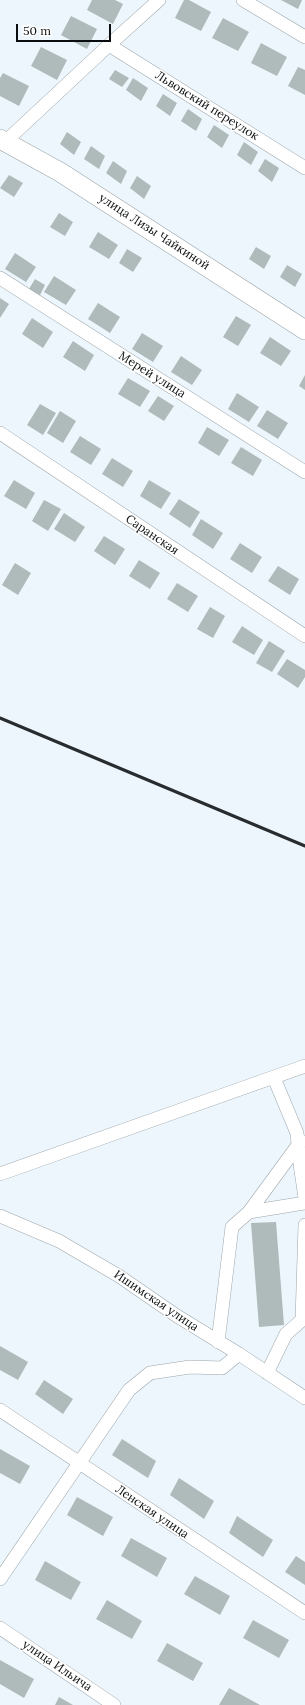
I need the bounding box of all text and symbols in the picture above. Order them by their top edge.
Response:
scale bar [18,16,113,42]
text: 50 m [23,23,51,38]
street label: Львовский переулок [153,68,261,144]
street label: улица Лизы Чайкиной [96,191,212,273]
street label: Мерей улица [116,349,188,401]
street label: Саранская [123,512,181,558]
street label: Ишимская улица [111,1267,201,1335]
street label: Ленская улица [113,1482,191,1542]
street label: улица Ильича [20,1637,94,1695]

